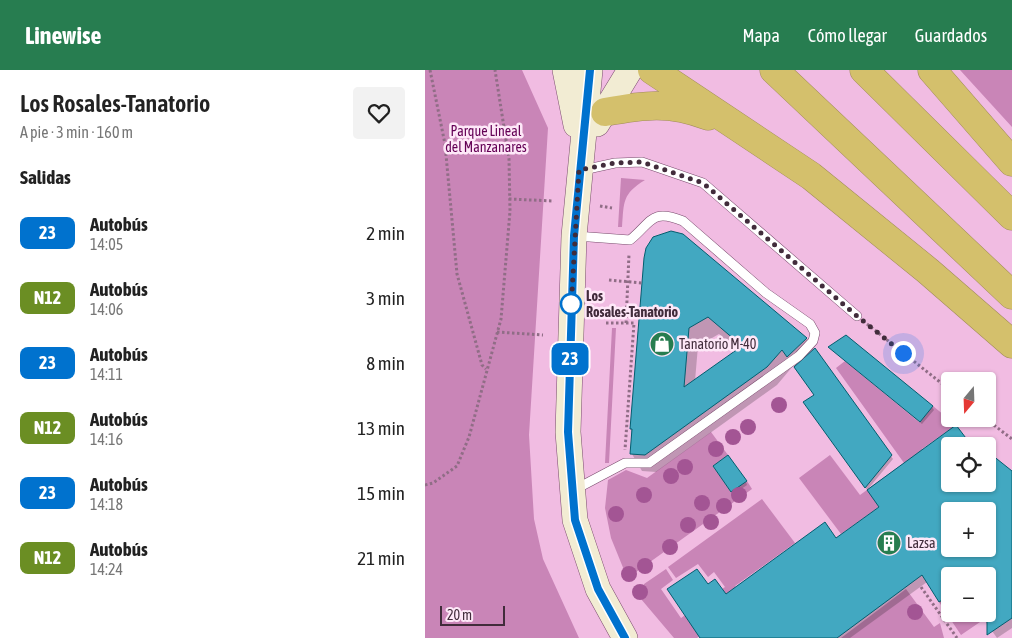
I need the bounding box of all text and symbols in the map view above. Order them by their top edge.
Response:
text: Linewise [25,22,101,49]
text: Mapa [742,25,780,46]
text: Cómo llegar [808,25,887,46]
text: Guardados [915,25,987,46]
button: heart [353,87,405,139]
text: Los Rosales-Tanatorio [20,90,210,117]
text: A pie · 3 min · 160 m [20,123,133,141]
park label: Parque Lineal del Manzanares [445,123,527,155]
text: Salidas [20,166,71,188]
text: Autobús [90,213,148,235]
text: 23 [39,222,56,243]
text: 2 min [366,222,405,244]
text: 14:05 [90,235,123,253]
text: Autobús [90,278,148,300]
text: N12 [34,287,61,308]
text: 3 min [366,287,405,309]
place label: Los Rosales-Tanatorio [586,288,678,320]
marker: Los Rosales-Tanatorio [560,293,582,315]
text: 14:06 [90,300,123,318]
shop icon: Tanatorio M-40 [649,331,675,357]
place label: Tanatorio M-40 [679,336,757,352]
your location [891,341,916,366]
text: Autobús [90,343,148,365]
line badge: 23 [547,343,593,375]
text: 23 [562,348,578,369]
text: 23 [39,352,56,373]
text: 8 min [366,352,405,374]
text: 14:11 [90,365,123,383]
north arrow [941,372,996,428]
map controls [941,372,996,622]
text: Autobús [90,408,148,430]
text: N12 [34,417,61,438]
text: 13 min [357,417,405,439]
text: 14:16 [90,430,123,448]
button: locate [941,437,996,492]
text: Autobús [90,473,148,495]
text: 23 [39,482,56,503]
text: 15 min [357,482,405,504]
text: 14:18 [90,495,123,513]
button: + [941,502,996,557]
building icon: Lazsa [876,530,902,556]
place label: Lazsa [907,535,935,551]
text: Autobús [90,538,148,560]
text: N12 [34,547,61,568]
text: 21 min [357,547,405,569]
text: 14:24 [90,560,123,578]
button: − [941,567,996,622]
scale bar [440,603,505,626]
text: 20 m [447,607,472,623]

